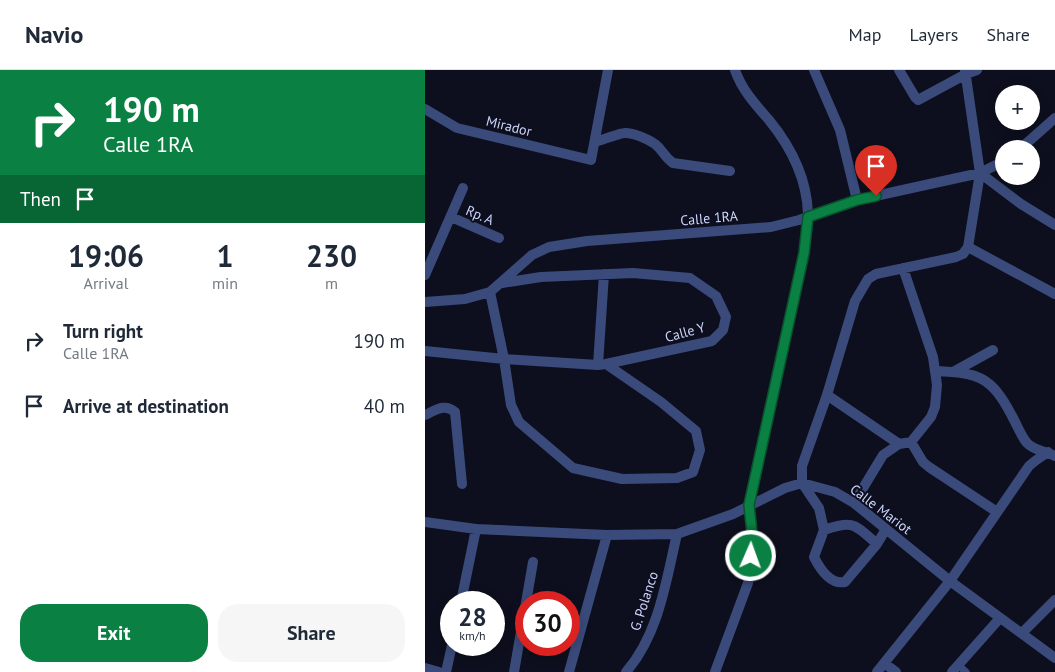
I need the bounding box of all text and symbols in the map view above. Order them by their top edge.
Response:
text: Navio [25,19,83,50]
text: Map [849,23,881,46]
text: Layers [909,23,958,46]
text: Share [986,23,1030,46]
map controls [995,85,1040,185]
button: + [995,85,1040,130]
text: 190 m [103,86,200,132]
icon: right [20,90,85,155]
street label: Mirador [484,112,534,140]
text: Calle 1RA [103,130,193,158]
button: − [995,140,1040,185]
pin [855,145,897,196]
icon: arrive [862,152,890,180]
icon: arrive [71,185,99,213]
text: Then [20,187,61,211]
street label: Rp. A [463,201,498,229]
street label: Calle 1RA [680,206,739,229]
text: 19:06 [68,236,144,275]
text: 1 [217,236,234,275]
text: 230 [306,236,357,275]
text: Arrival [84,273,128,293]
text: min [212,273,238,293]
text: m [325,273,338,293]
street label: Calle Y [663,318,707,346]
text: Turn right [63,319,143,343]
icon: right [20,327,48,355]
text: 190 m [353,329,405,353]
text: Calle 1RA [63,343,129,363]
icon: arrive [20,392,48,420]
text: Arrive at destination [63,394,229,418]
text: 40 m [364,394,405,418]
street label: Calle Mariot [847,480,916,538]
position arrow [724,529,776,581]
street label: G. Polanco [626,569,662,633]
speed limit sign: 30 [515,591,580,656]
text: 28 [458,601,487,633]
button: Exit [20,604,208,662]
button: Share [218,604,405,662]
text: km/h [459,628,486,643]

